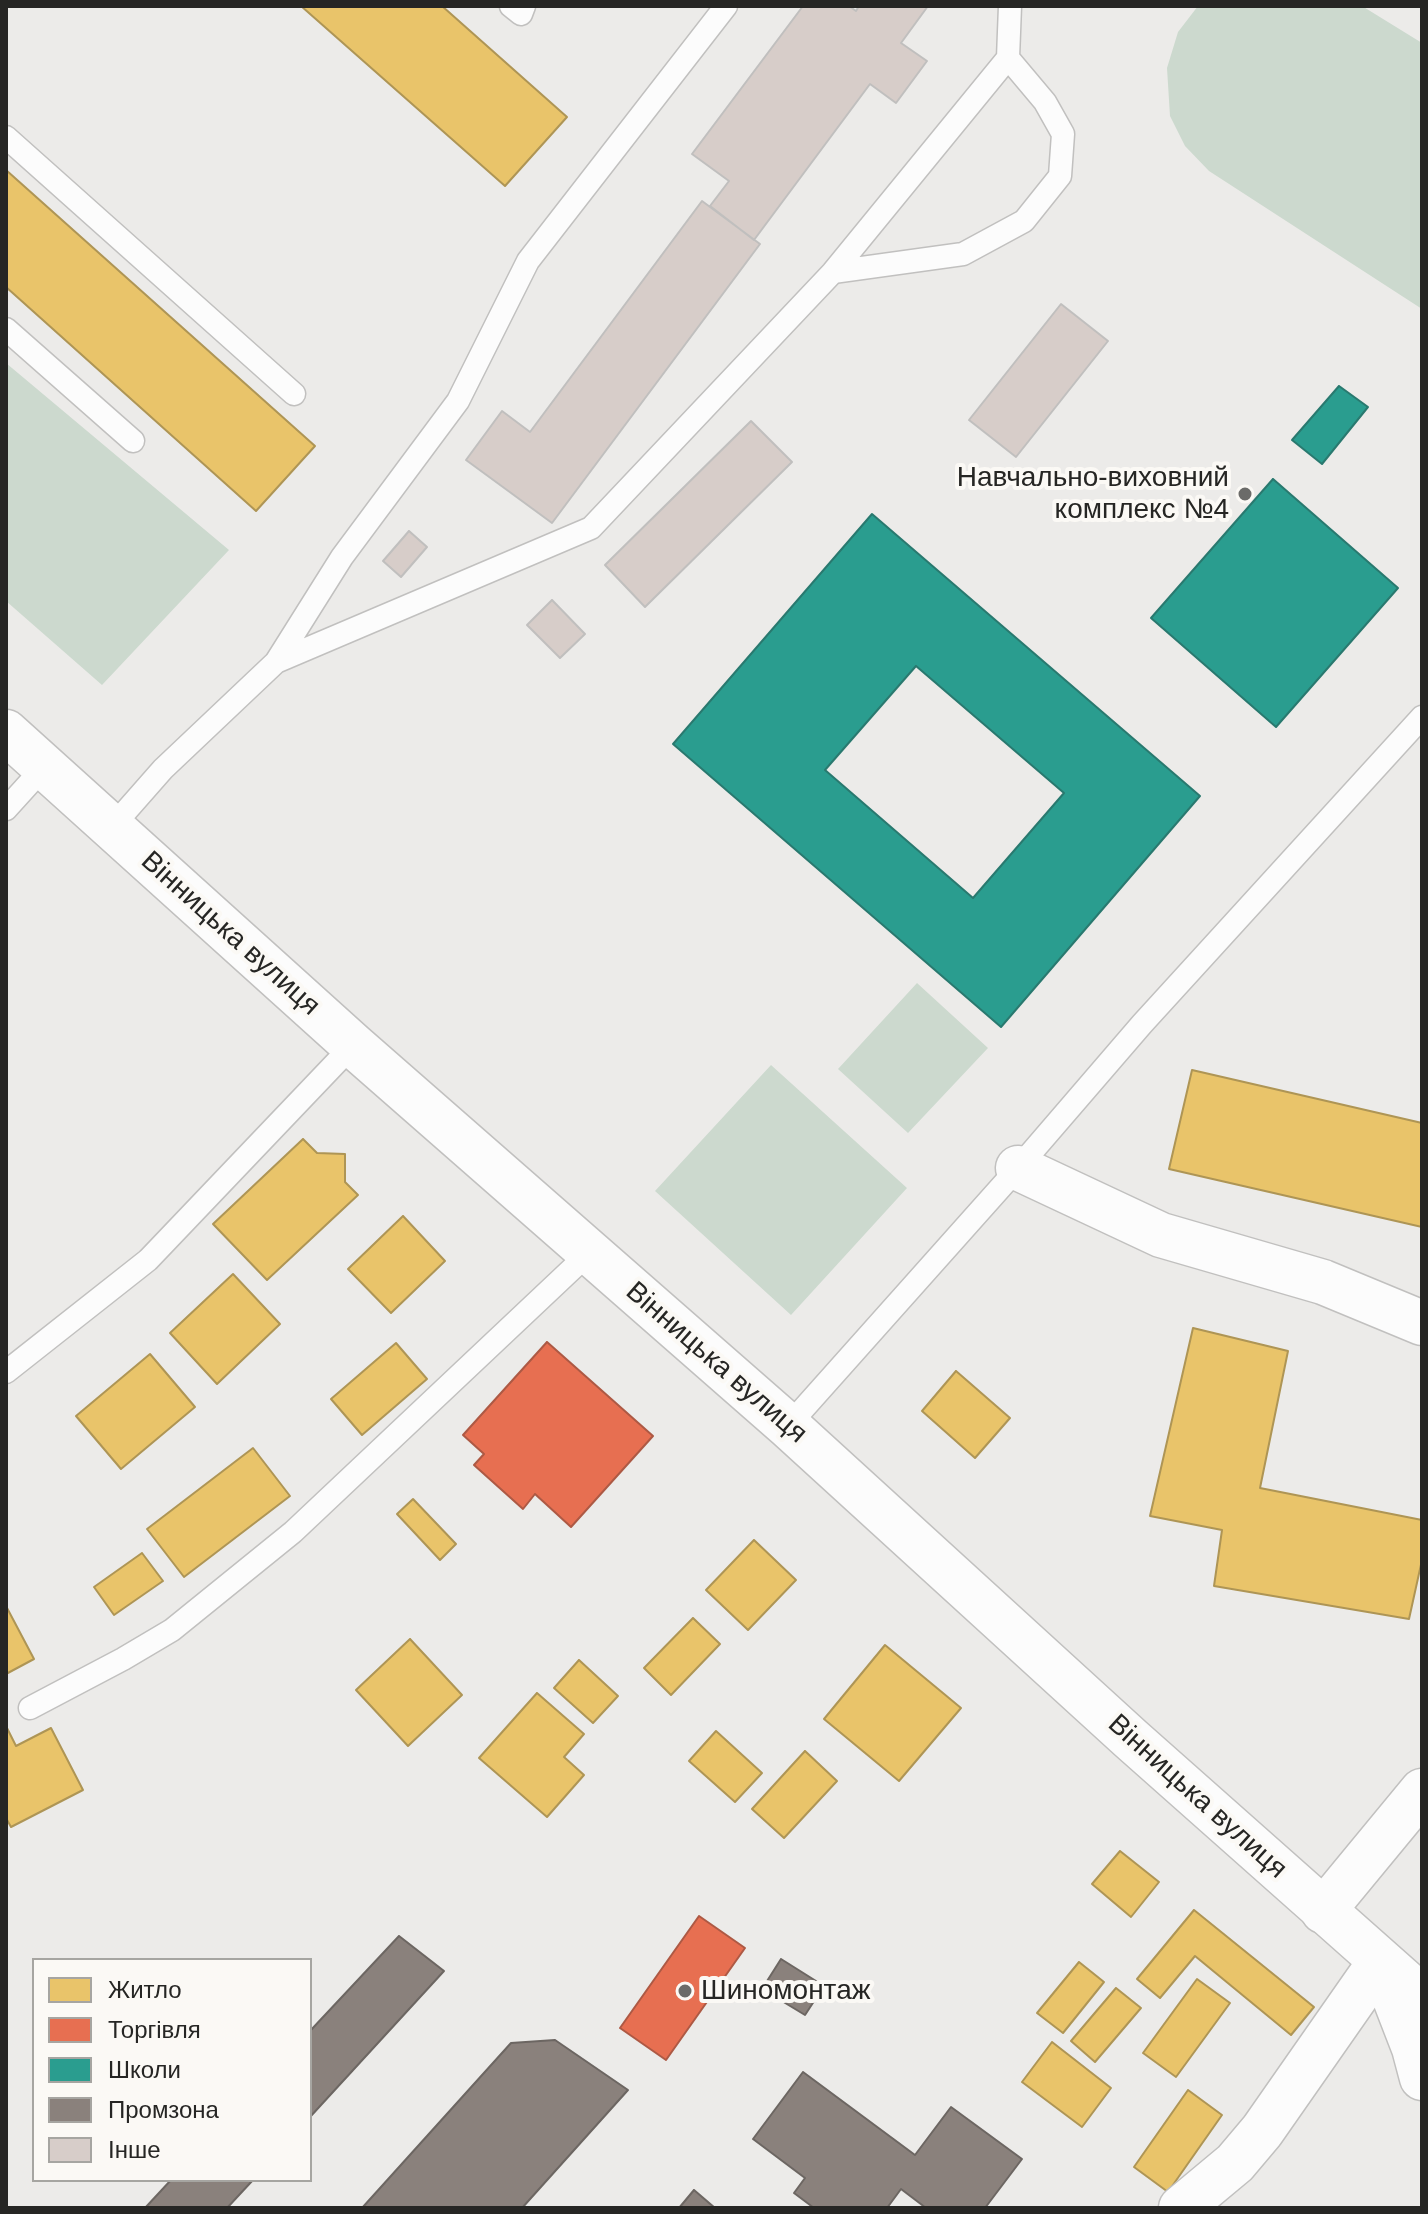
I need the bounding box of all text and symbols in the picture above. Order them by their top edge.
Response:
place label: Навчально-виховний комплекс №4 [957,461,1229,527]
marker: Навчально-виховний комплекс №4 [1236,485,1254,503]
street label: Вінницька вулиця [134,845,326,1023]
street label: Вінницька вулиця [619,1275,813,1451]
street label: Вінницька вулиця [1101,1708,1293,1886]
legend [32,1958,312,2182]
place label: Шиномонтаж [701,1974,870,2008]
text: Житло [108,1976,182,2003]
marker: Шиномонтаж [676,1982,694,2000]
text: Торгівля [108,2016,201,2043]
text: Школи [108,2056,181,2083]
text: Промзона [108,2096,219,2123]
text: Інше [108,2136,161,2163]

